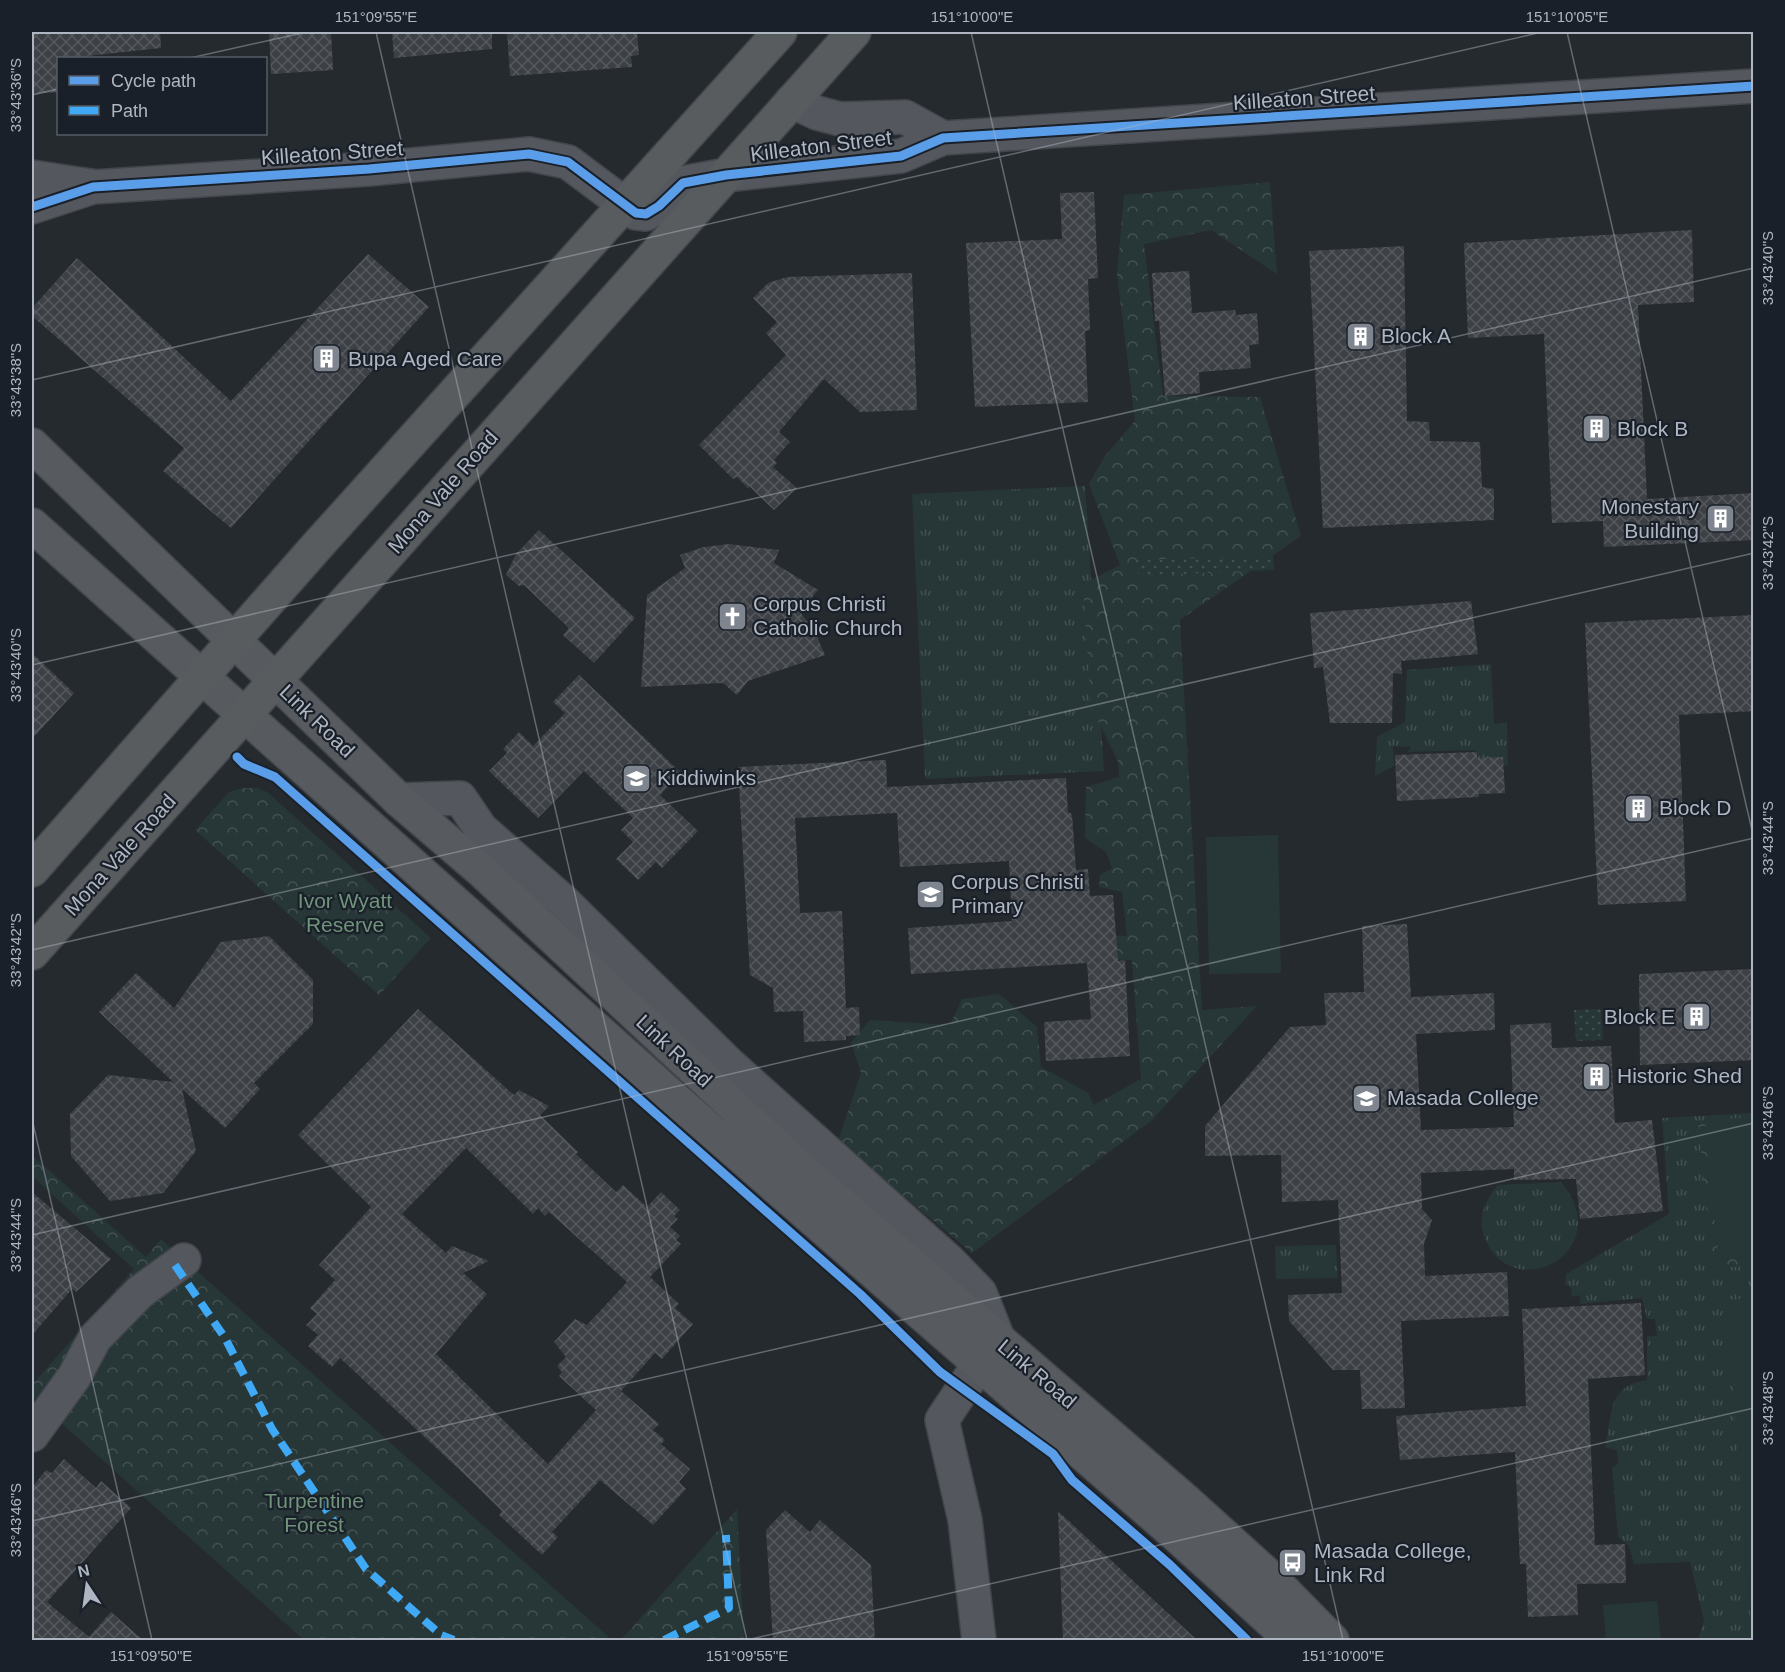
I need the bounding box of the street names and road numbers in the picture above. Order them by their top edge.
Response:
street label: Killeaton Street [1232,81,1376,114]
street label: Killeaton Street [749,125,893,166]
street label: Killeaton Street [260,136,404,169]
street label: Mona Vale Road [383,426,502,558]
street label: Link Road [275,680,359,762]
street label: Mona Vale Road [59,789,180,920]
street label: Link Road [632,1010,717,1091]
street label: Link Road [994,1334,1081,1413]

